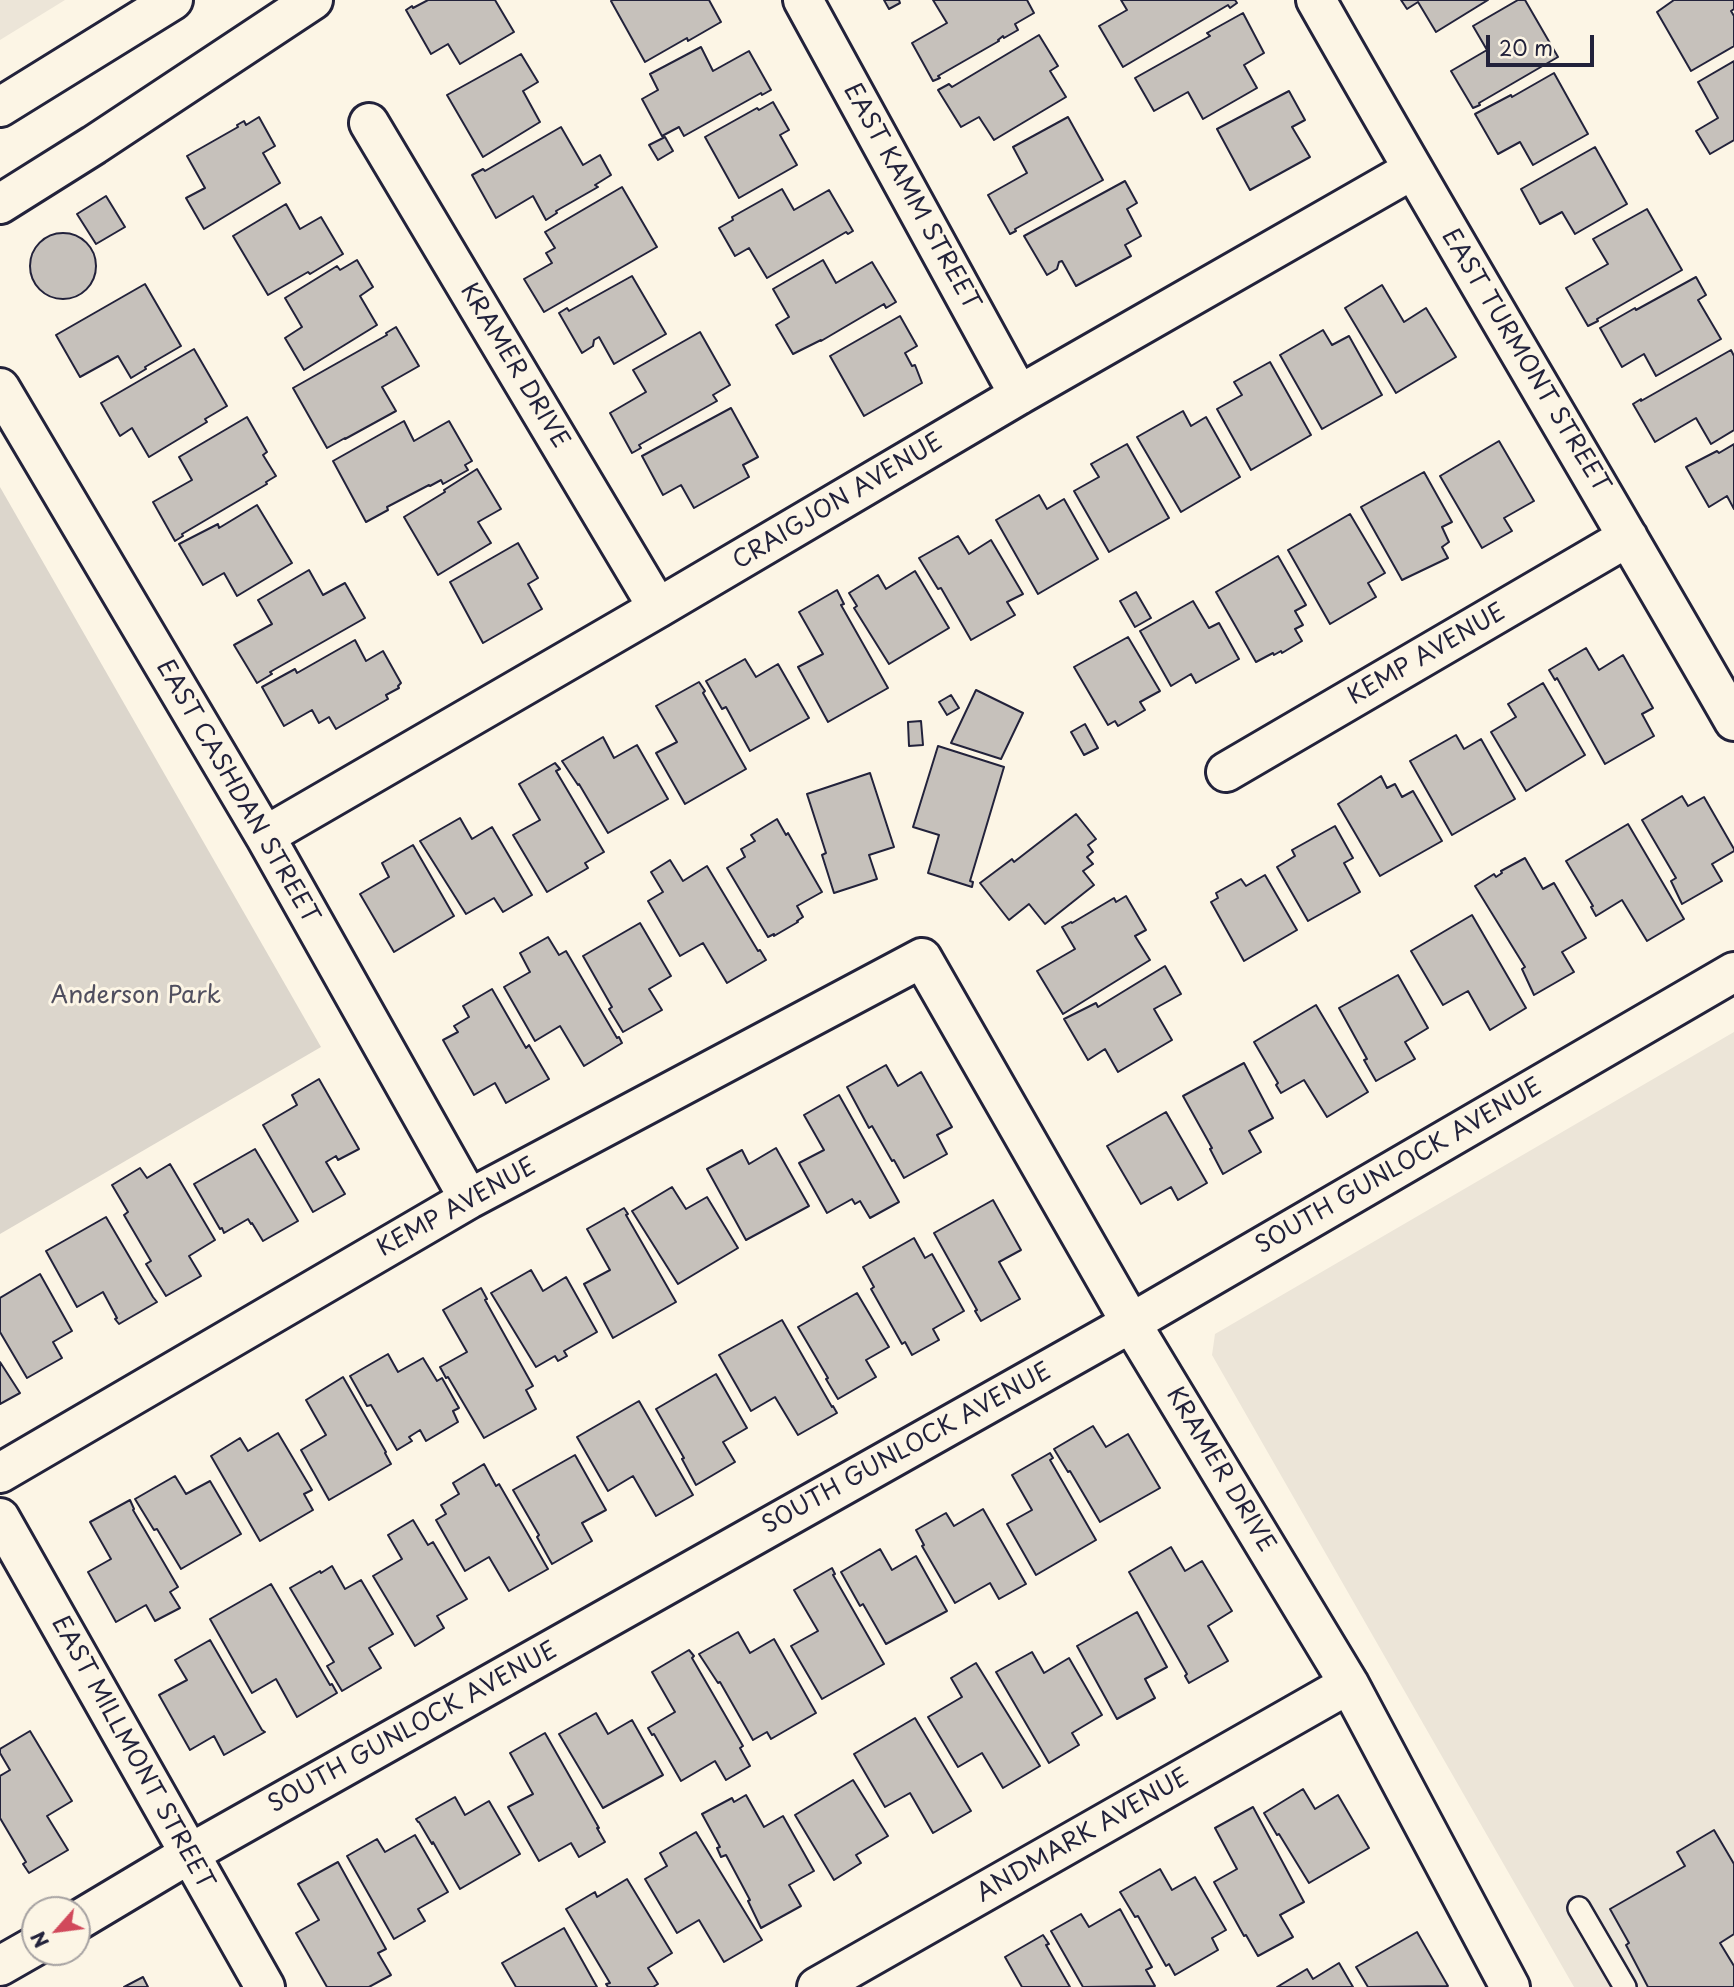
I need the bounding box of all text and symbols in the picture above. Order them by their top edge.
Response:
scale bar [1489,21,1598,65]
text: 20 m [1499,31,1553,63]
street label: EAST KAMM STREET [837,79,985,315]
street label: EAST TURMONT STREET [1435,224,1615,498]
street label: KRAMER DRIVE [453,278,575,454]
street label: CRAIGJON AVENUE [728,428,948,576]
street label: KEMP AVENUE [1343,598,1511,712]
street label: EAST CASHDAN STREET [150,655,324,929]
park label: Anderson Park [51,982,221,1010]
street label: SOUTH GUNLOCK AVENUE [1251,1073,1547,1261]
street label: KEMP AVENUE [373,1153,541,1263]
street label: SOUTH GUNLOCK AVENUE [758,1357,1056,1541]
street label: KRAMER DRIVE [1159,1382,1281,1558]
street label: EAST MILLMONT STREET [45,1611,219,1895]
street label: SOUTH GUNLOCK AVENUE [264,1636,562,1820]
street label: ANDMARK AVENUE [972,1763,1194,1909]
north arrow [21,1896,91,1966]
text: N [23,1927,55,1953]

